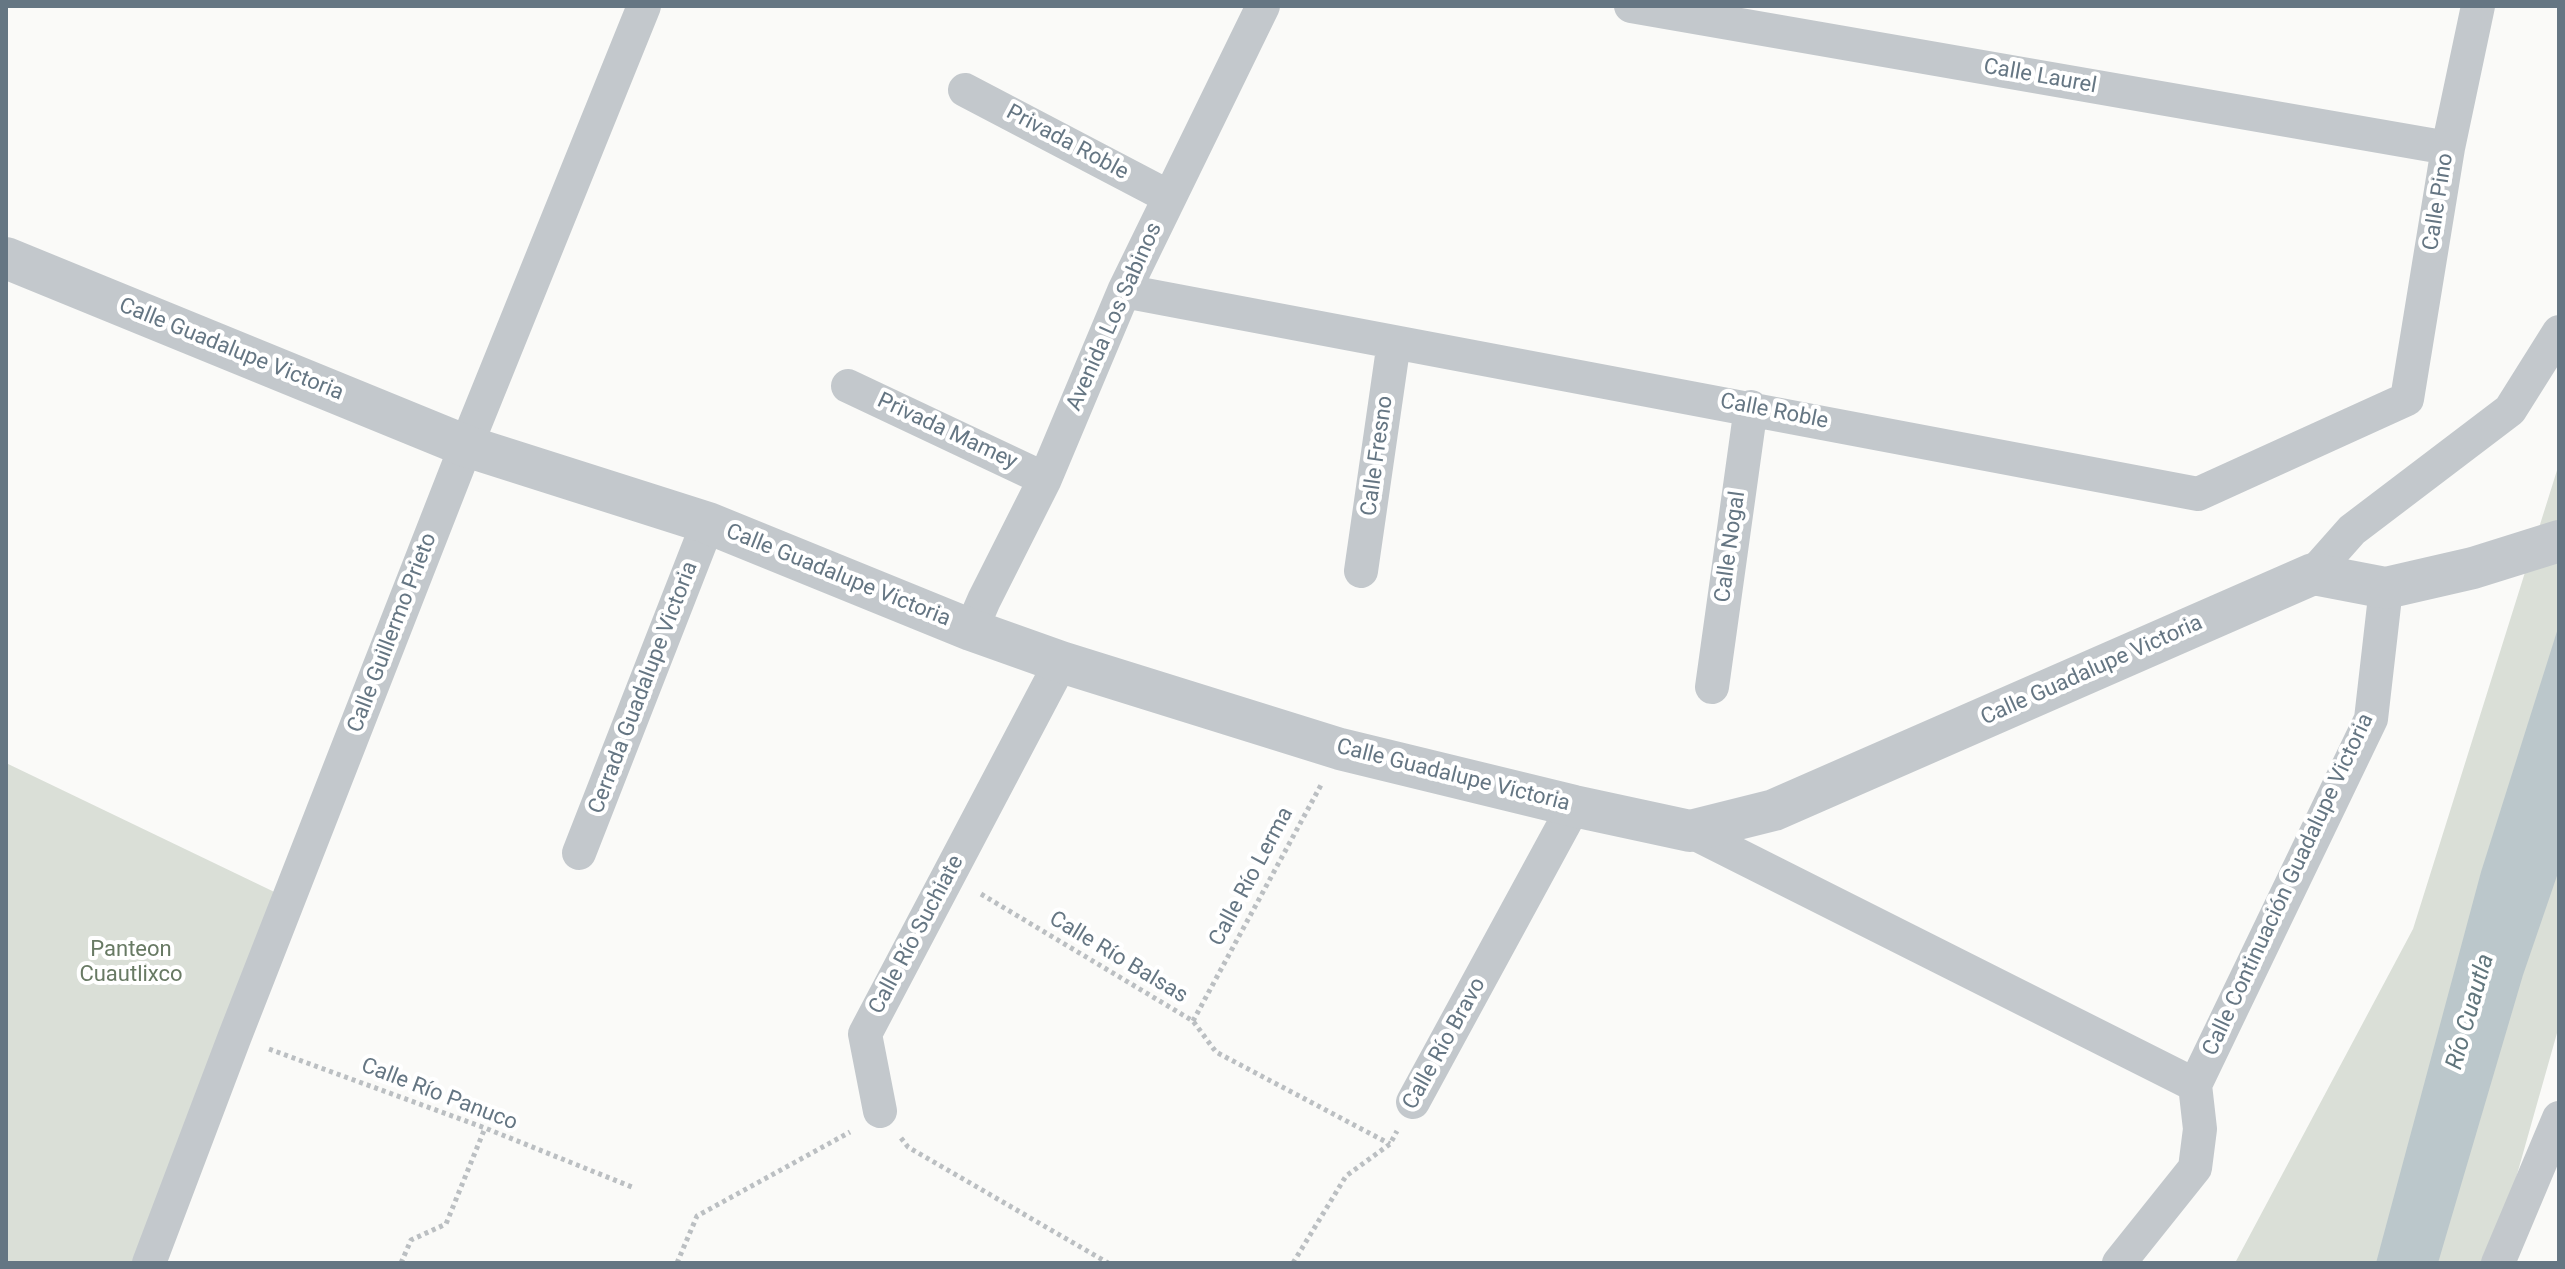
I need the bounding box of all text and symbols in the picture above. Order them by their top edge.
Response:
street label: Calle Laurel [1981,54,2099,100]
street label: Privada Roble [1001,100,1133,186]
street label: Calle Pino [2418,152,2460,252]
street label: Avenida Los Sabinos [1062,219,1168,415]
street label: Calle Guadalupe Victoria [115,293,347,407]
street label: Privada Mamey [873,388,1021,476]
street label: Calle Roble [1718,389,1830,435]
street label: Calle Fresno [1357,394,1399,518]
street label: Calle Nogal [1710,490,1752,604]
street label: Calle Guadalupe Victoria [722,519,954,633]
street label: Calle Guillermo Prieto [343,530,443,736]
street label: Cerrada Guadalupe Victoria [584,558,704,818]
street label: Calle Guadalupe Victoria [1977,610,2207,732]
street label: Calle Continuación Guadalupe Victoria [2198,710,2380,1060]
street label: Calle Guadalupe Victoria [1334,734,1572,818]
street label: Calle Río Lerma [1204,803,1300,951]
street label: Calle Río Suchiate [864,851,970,1019]
street label: Calle Río Balsas [1044,906,1192,1010]
park label: Panteon Cuautlixco [79,937,183,988]
water label: Río Cuautla [2441,951,2501,1073]
street label: Calle Río Bravo [1398,973,1492,1115]
street label: Calle Río Panuco [357,1053,521,1137]

